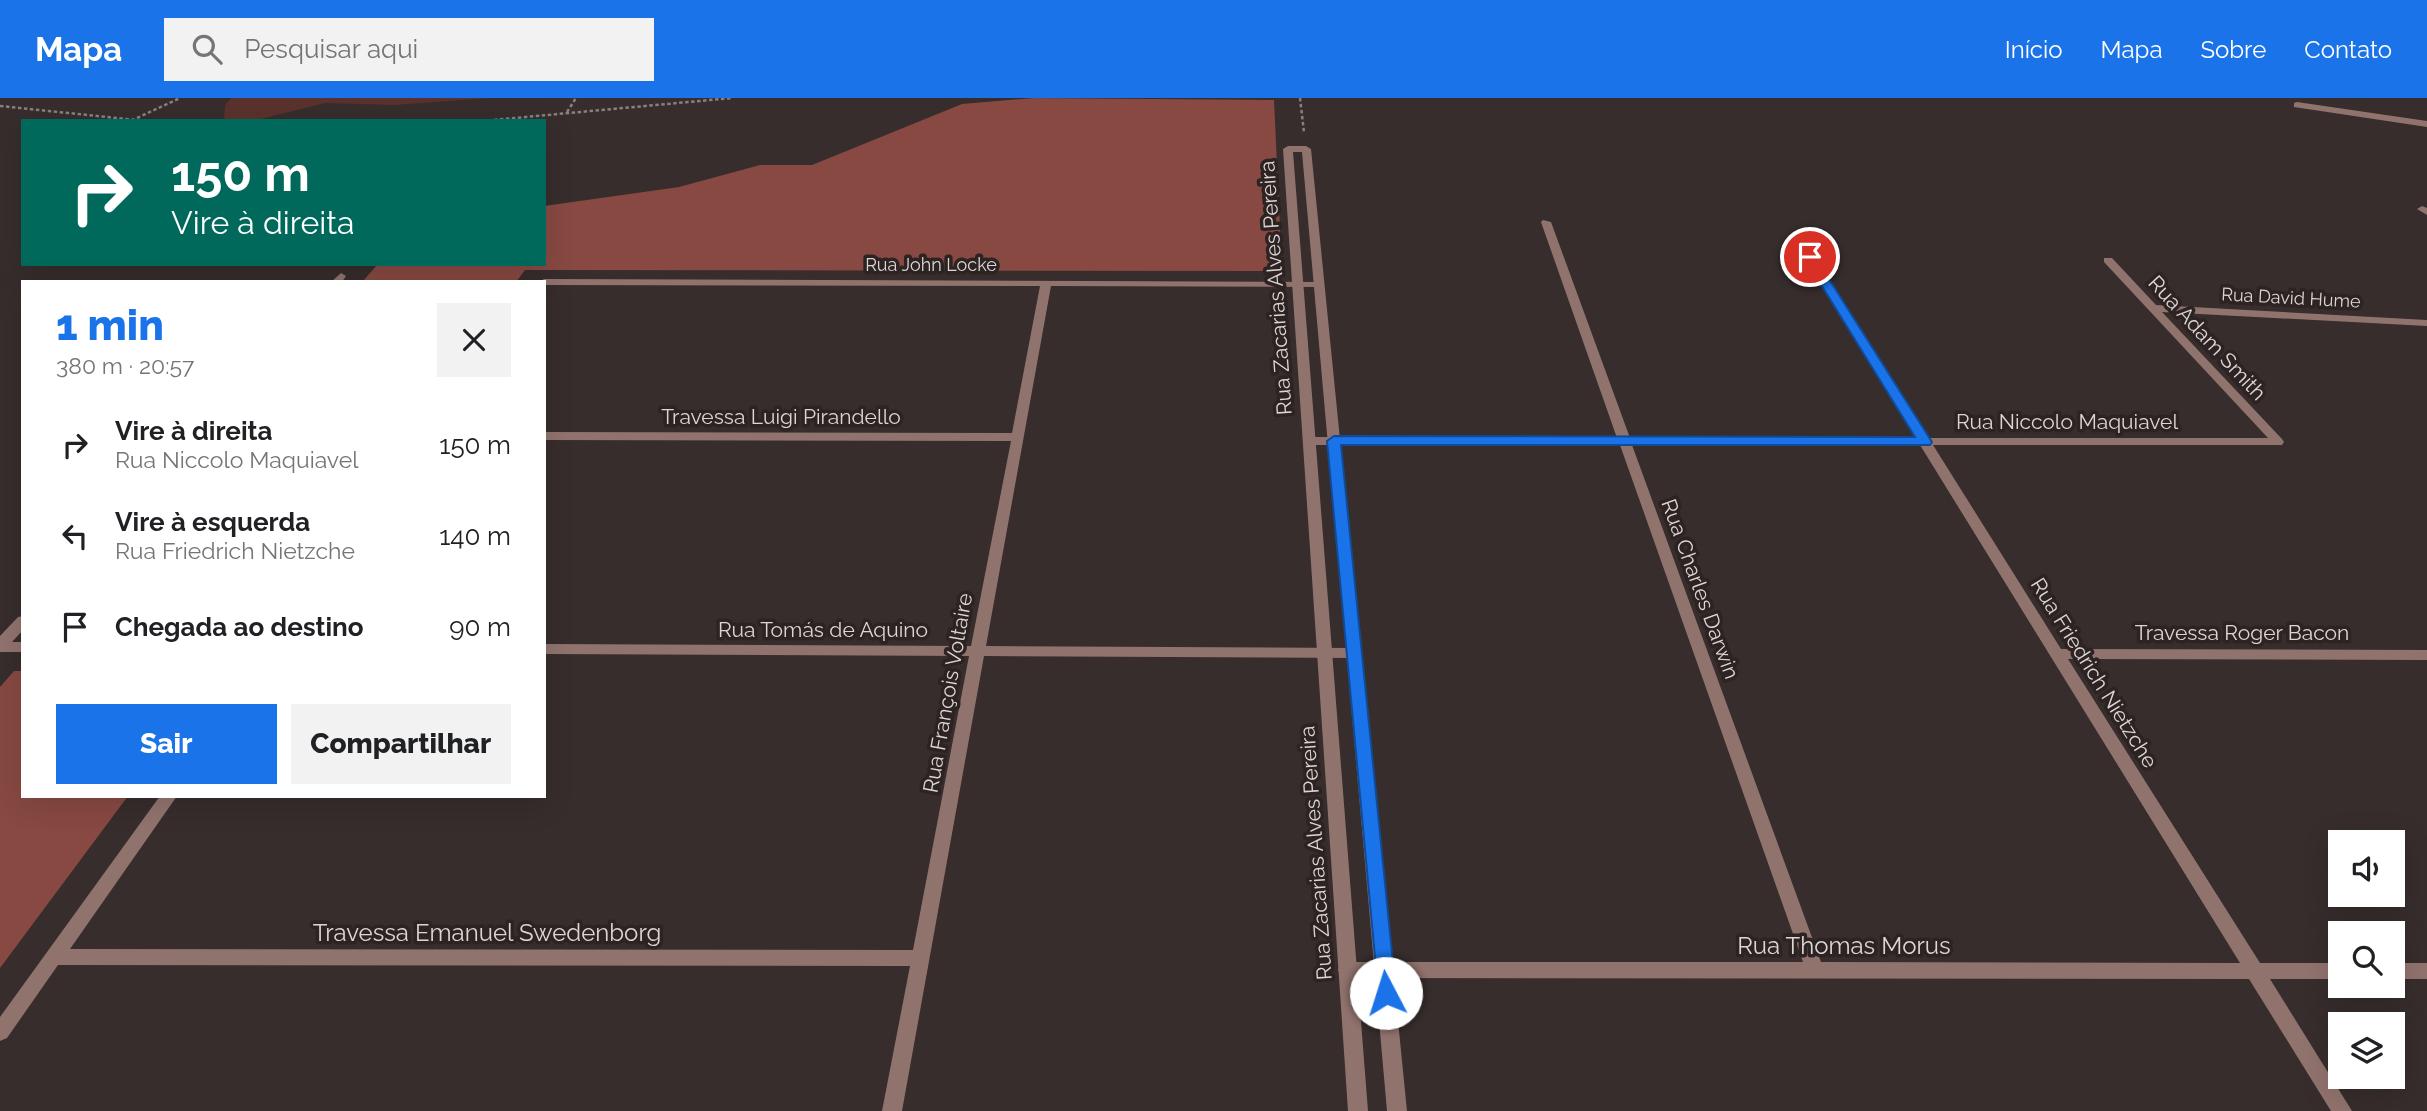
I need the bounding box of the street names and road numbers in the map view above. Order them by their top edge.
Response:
street label: Rua Zacarias Alves Pereira [1254,160,1297,416]
street label: Rua John Locke [865,254,997,275]
street label: Rua Adam Smith [2143,270,2271,405]
street label: Rua David Hume [2221,283,2362,312]
street label: Travessa Luigi Pirandello [661,404,901,429]
street label: Rua Niccolo Maquiavel [1956,409,2178,434]
street label: Rua Charles Darwin [1656,496,1745,682]
street label: Rua Friedrich Nietzche [2026,573,2163,772]
street label: Rua François Voltaire [918,591,977,795]
street label: Rua Tomás de Aquino [718,617,928,642]
street label: Travessa Roger Bacon [2135,620,2349,645]
street label: Rua Zacarias Alves Pereira [1294,725,1337,981]
street label: Travessa Emanuel Swedenborg [313,918,661,947]
street label: Rua Thomas Morus [1737,931,1951,960]

